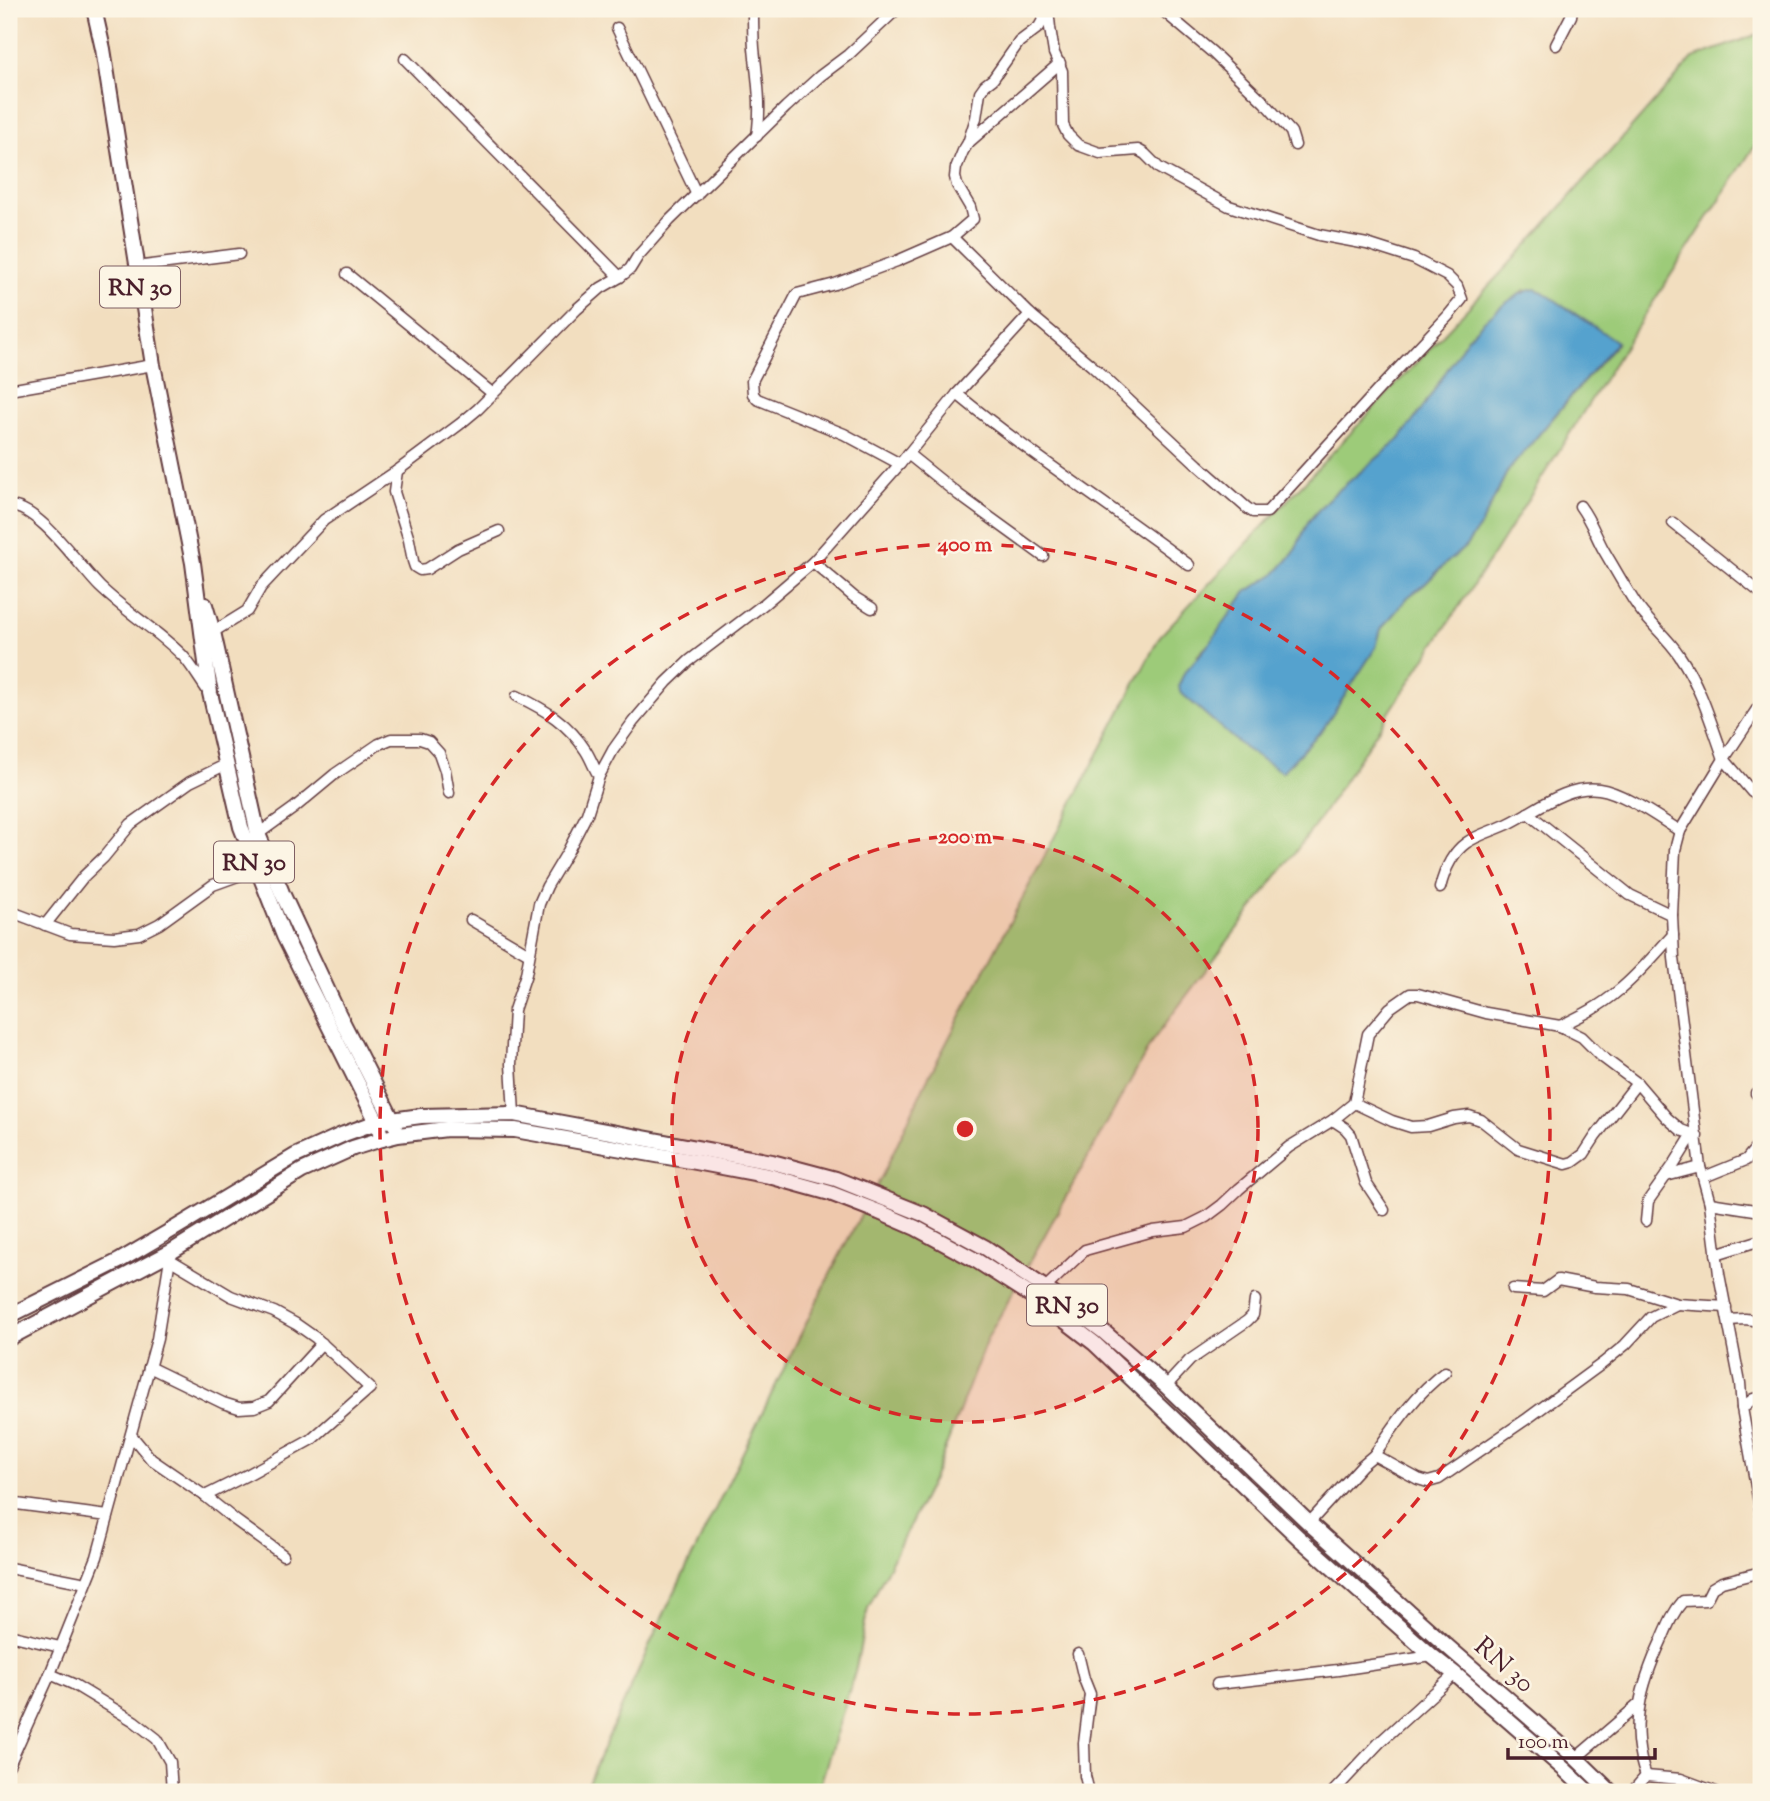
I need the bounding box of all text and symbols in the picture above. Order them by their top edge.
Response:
road number: RN 30 [100,266,180,308]
text: 400 m [937,531,993,561]
text: 200 m [938,823,993,853]
road number: RN 30 [214,842,294,882]
centre of rings [953,1117,977,1141]
road number: RN 30 [1027,1284,1107,1325]
street label: RN 30 [1465,1629,1542,1702]
scale bar [1508,1717,1654,1761]
text: 100 m [1518,1728,1569,1758]

